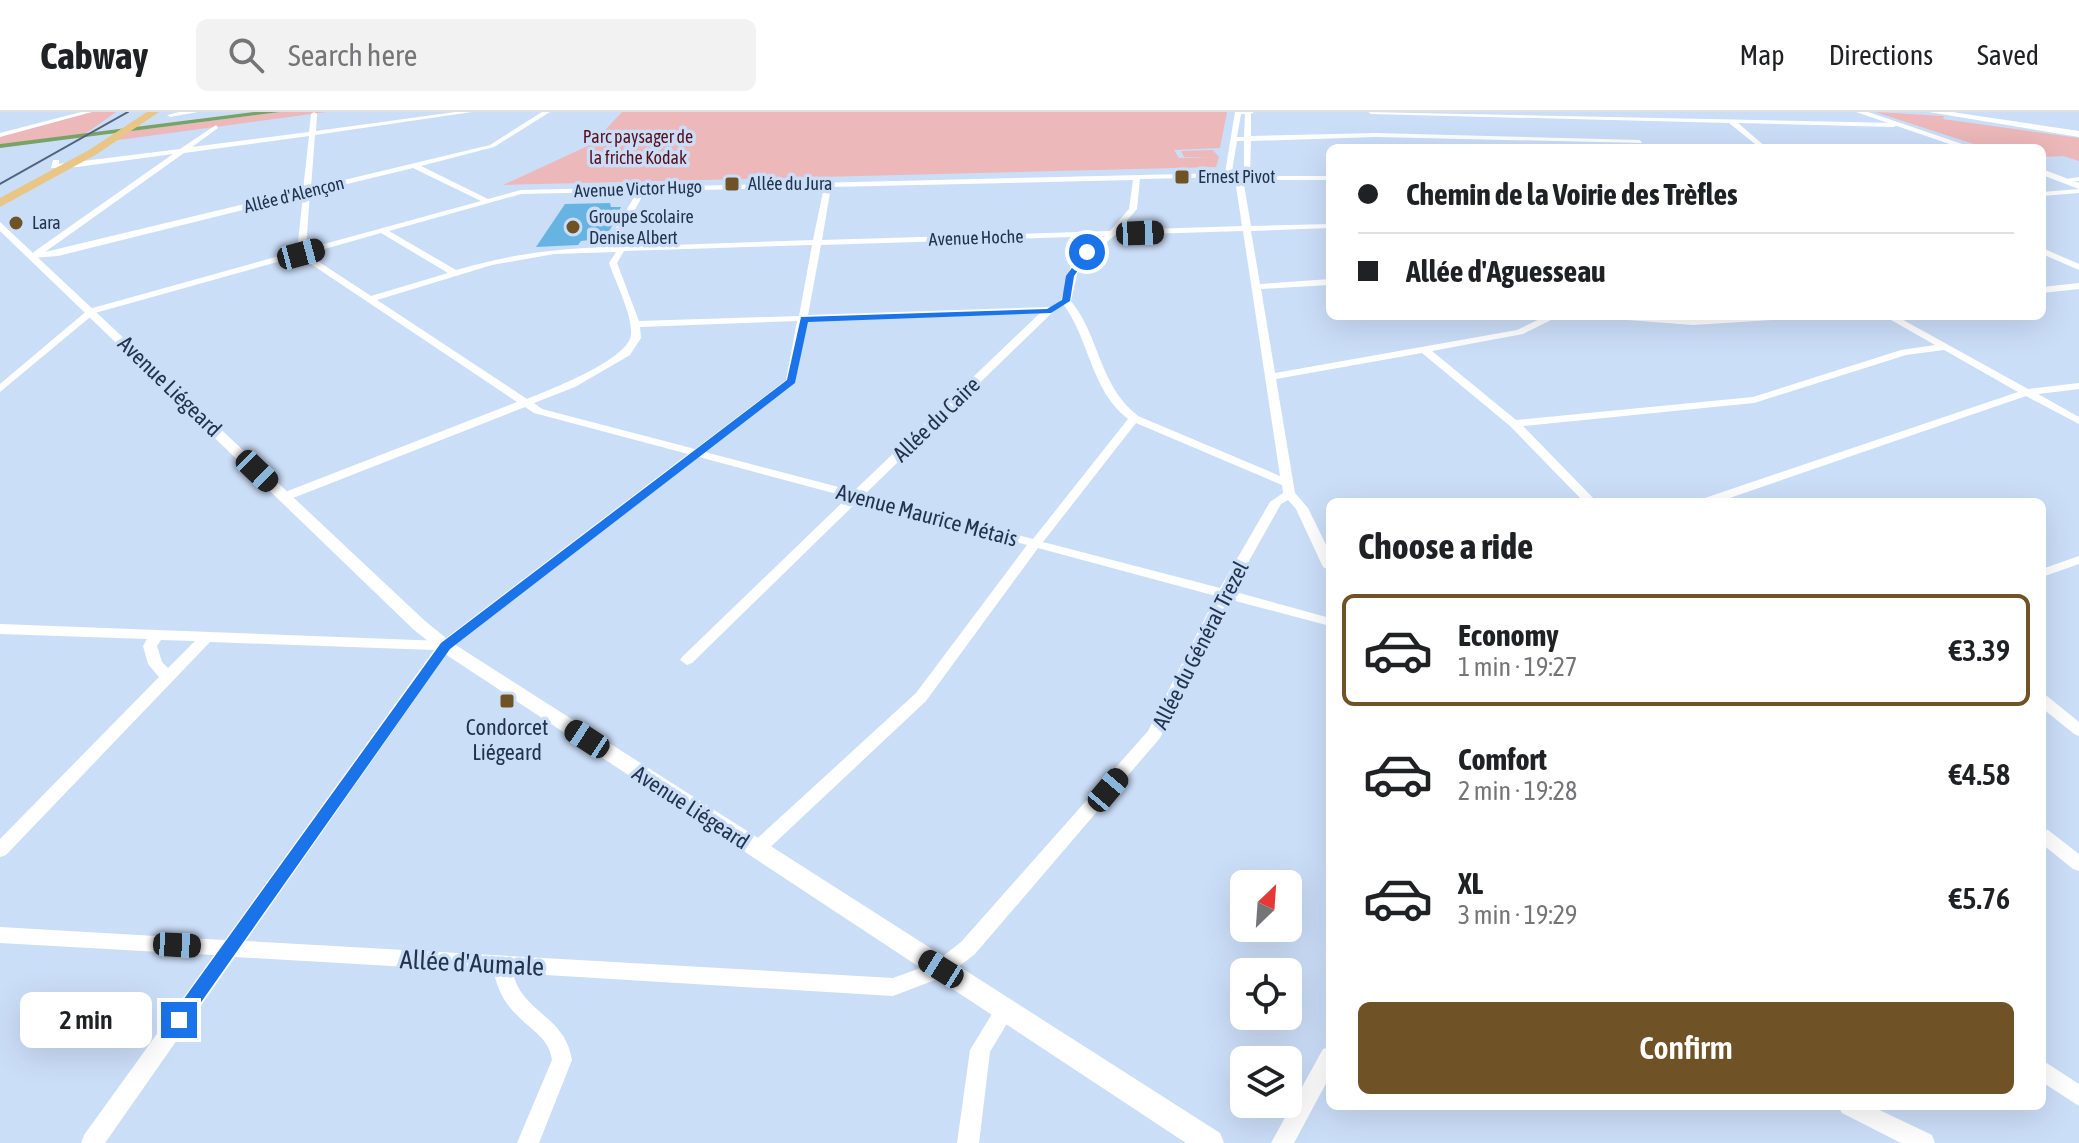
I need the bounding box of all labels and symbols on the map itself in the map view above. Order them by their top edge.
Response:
park label: Parc paysager de la friche Kodak [583,126,693,168]
place label: Ernest Pivot [1198,166,1275,187]
marker: Ernest Pivot [1173,168,1191,186]
street label: Allée d'Alençon [242,172,346,217]
place label: Allée du Jura [748,173,832,194]
marker: Allée du Jura [723,175,741,193]
street label: Avenue Victor Hugo [574,176,702,201]
place label: Groupe Scolaire Denise Albert [589,206,694,248]
place label: Lara [32,212,61,233]
marker: Lara [7,214,25,232]
marker: Groupe Scolaire Denise Albert [564,218,582,236]
car [1116,220,1164,246]
street label: Avenue Hoche [928,225,1024,250]
route start [1069,234,1105,270]
car [275,236,327,272]
street label: Avenue Liégeard [113,330,227,442]
street label: Allée du Caire [887,371,985,467]
car [231,446,283,496]
street label: Avenue Maurice Métais [834,478,1021,552]
street label: Allée du Général Trezel [1146,557,1254,733]
marker: Condorcet Liégeard [498,692,516,710]
place label: Condorcet Liégeard [466,714,548,765]
car [560,716,614,762]
street label: Avenue Liégeard [628,760,754,854]
car [1083,764,1133,816]
north arrow [1230,870,1302,942]
car [152,932,202,958]
street label: Allée d'Aumale [399,944,545,982]
car [914,946,968,992]
callout: 2 min [19,992,151,1048]
route end [161,1002,197,1038]

